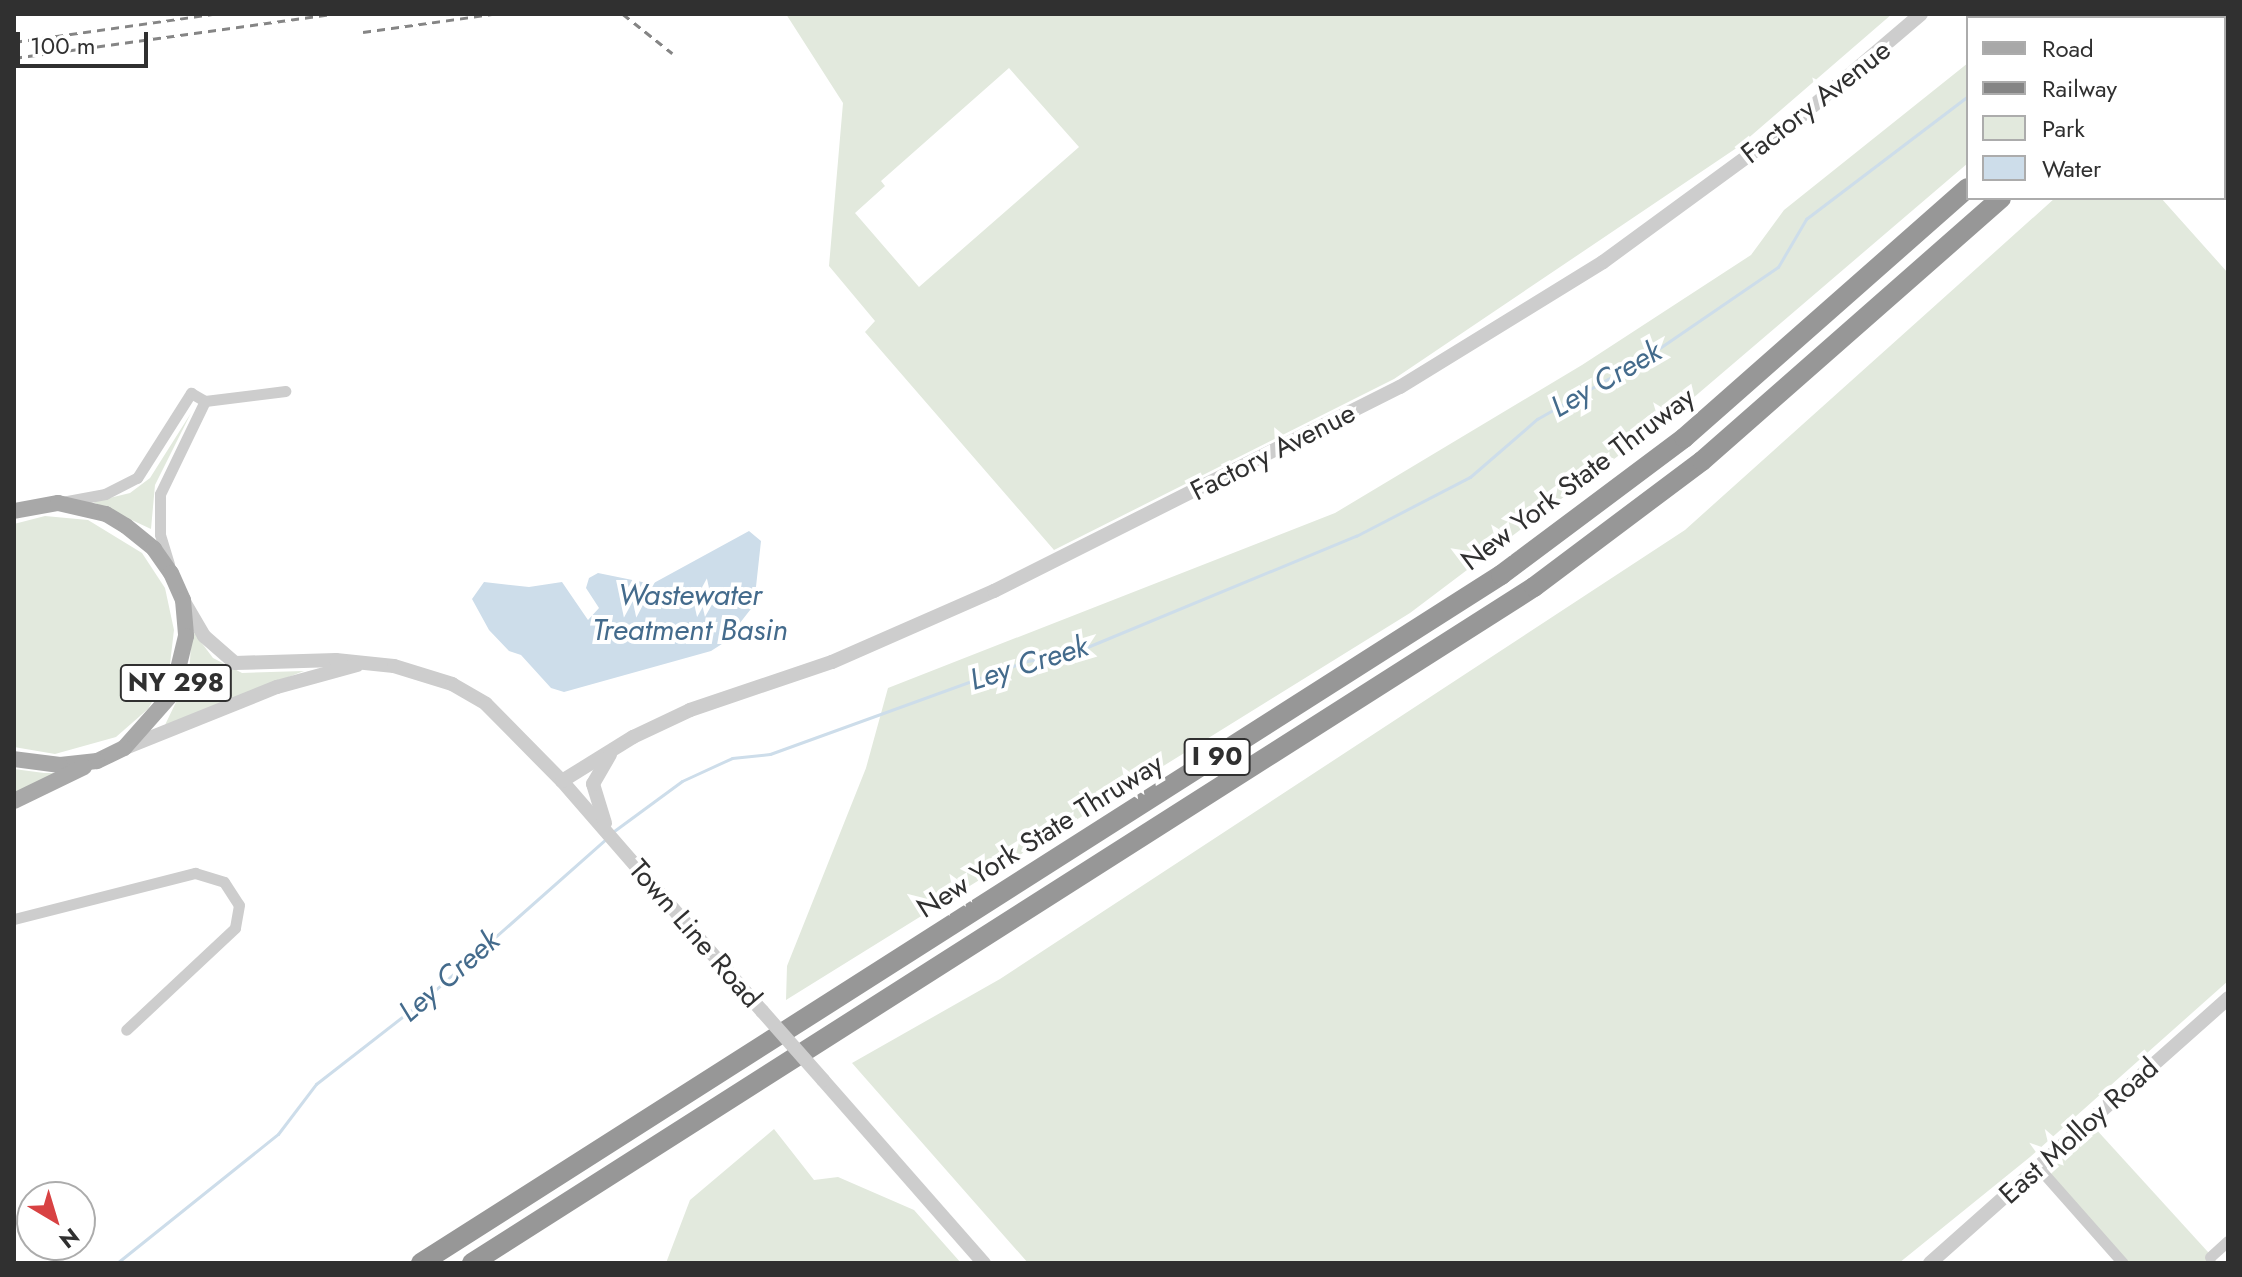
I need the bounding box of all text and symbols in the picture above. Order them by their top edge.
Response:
scale bar [20,16,152,66]
legend [1966,16,2226,200]
text: 100 m [30,28,96,63]
text: Road [2042,31,2094,66]
street label: Factory Avenue [1735,33,1897,171]
text: Railway [2042,71,2117,106]
text: Park [2042,111,2085,146]
text: Water [2042,151,2101,186]
water label: Ley Creek [1544,333,1668,425]
street label: New York State Thruway [1455,380,1701,578]
street label: Factory Avenue [1185,396,1361,508]
water label: Wastewater Treatment Basin [592,577,788,648]
water label: Ley Creek [965,628,1093,698]
road number: NY 298 [118,661,234,705]
road number: I 90 [1183,735,1251,779]
street label: New York State Thruway [911,747,1169,925]
street label: Town Line Road [622,853,768,1015]
water label: Ley Creek [391,922,507,1030]
street label: East Molloy Road [1993,1051,2165,1211]
north arrow [16,1181,96,1261]
text: N [53,1220,86,1256]

